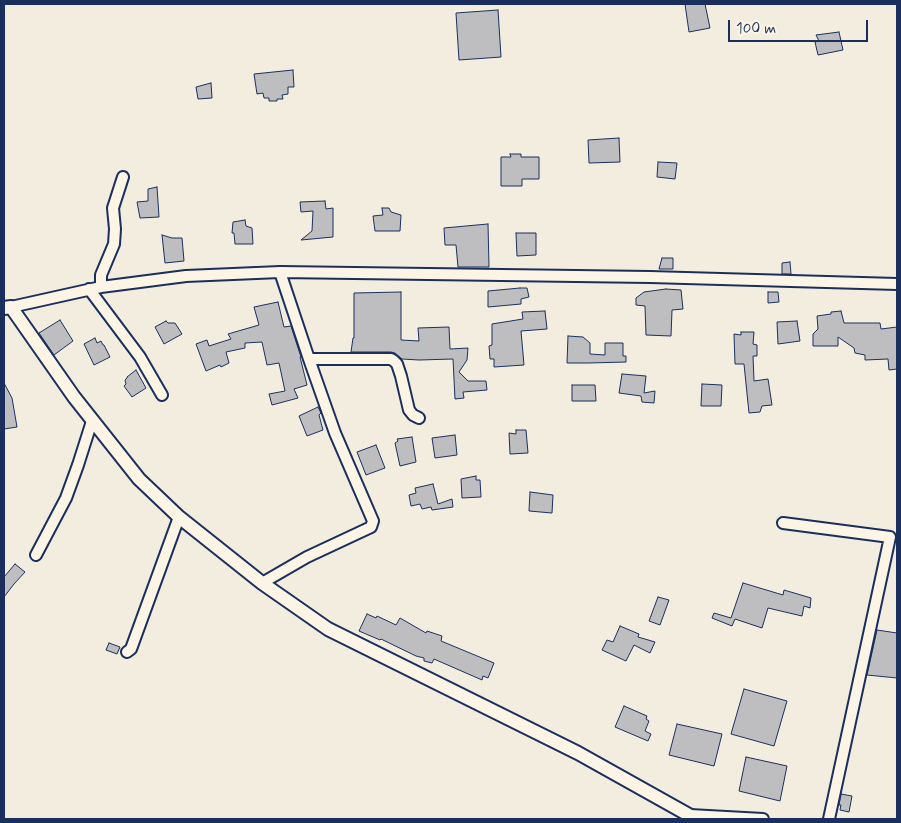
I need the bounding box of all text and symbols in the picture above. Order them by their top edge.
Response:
scale bar [731,10,871,42]
text: 100 m [736,19,776,39]

